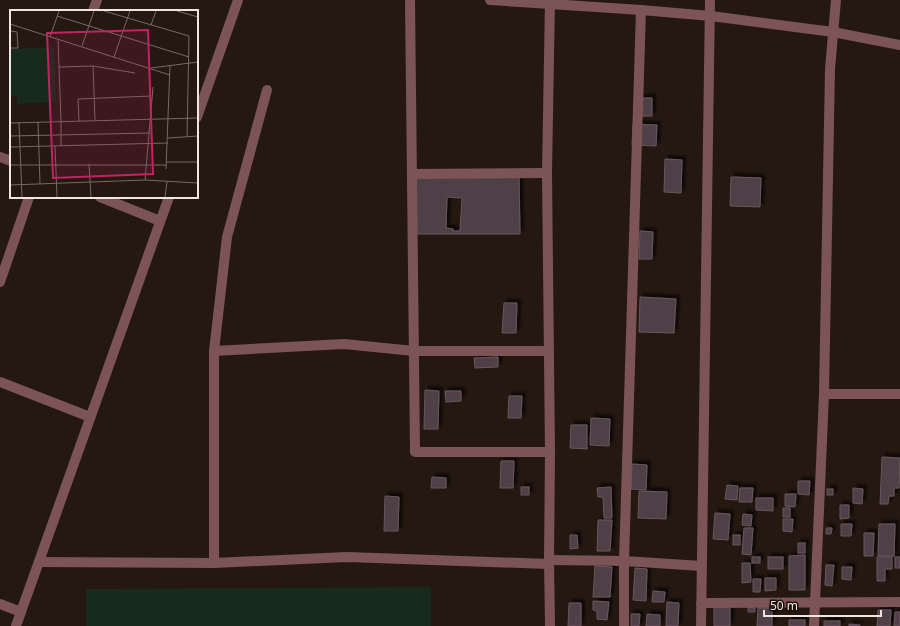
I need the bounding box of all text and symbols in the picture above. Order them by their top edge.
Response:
inset map [10,10,198,198]
scale bar [764,592,881,618]
text: 50 m [770,597,798,614]

